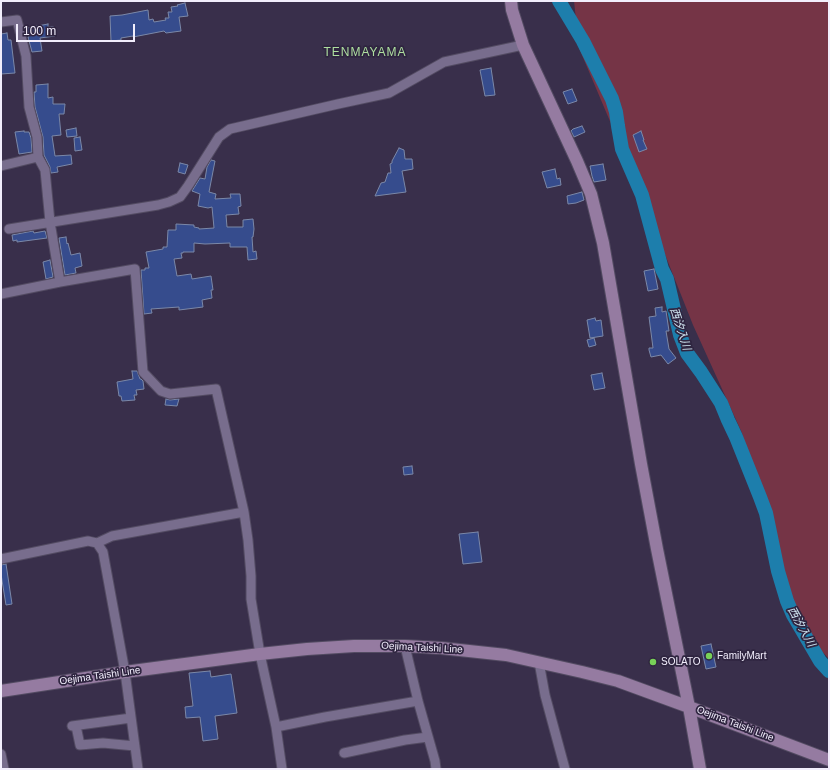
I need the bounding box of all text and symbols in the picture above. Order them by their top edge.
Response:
scale bar [18,16,137,42]
text: 100 m [23,24,56,38]
district label: TENMAYAMA [323,46,407,60]
water label: 西汐入川 [667,306,693,352]
water label: 西汐入川 [785,605,817,649]
street label: Oejima Taishi Line [381,640,463,656]
place label: FamilyMart [717,650,766,662]
marker: FamilyMart [704,651,714,661]
place label: SOLATO [661,656,701,668]
marker: SOLATO [648,657,658,667]
street label: Oejima Taishi Line [59,664,141,688]
street label: Oejima Taishi Line [695,704,775,744]

